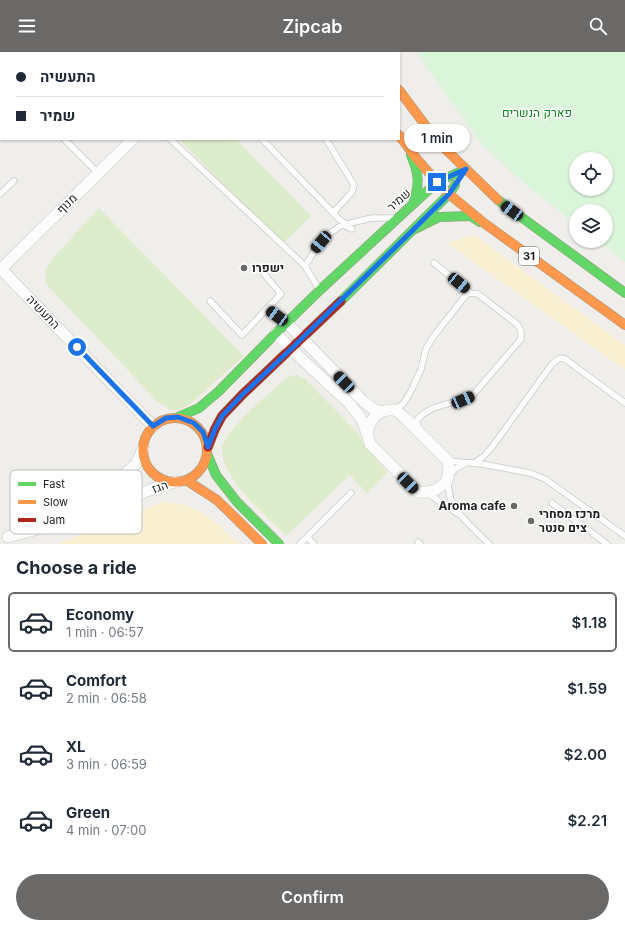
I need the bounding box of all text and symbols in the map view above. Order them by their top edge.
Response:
icon: menu [16,15,38,37]
icon: search [587,15,609,37]
text: Zipcab [283,16,342,37]
text: התעשיה [40,67,96,86]
park label: פארק הנשרים [502,105,572,120]
text: שמיר [40,106,75,125]
callout: 1 min [404,124,470,152]
text: 1 min [421,130,453,146]
map controls [569,152,613,248]
button: locate [569,152,613,196]
route end [428,173,446,191]
street label: שמיר [384,185,414,214]
street label: מנוף [53,190,80,217]
car [499,199,525,223]
button: layers [569,204,613,248]
car [309,229,333,255]
road number: 31 [519,247,539,265]
place label: ישפרו [252,260,284,275]
marker: ישפרו [239,263,249,273]
car [446,271,472,295]
street label: התעשיה [23,291,63,332]
car [264,304,290,328]
route start [68,338,86,356]
car [331,369,357,395]
car [450,390,476,410]
legend [10,470,142,534]
car [395,470,421,496]
text: Fast [43,477,65,491]
street label: הגז [150,477,170,496]
text: Slow [43,495,68,509]
place label: Aroma cafe [439,498,506,513]
marker: Aroma cafe [509,501,519,511]
place label: מרכז מסחרי צים סנטר [539,506,600,535]
text: Jam [43,513,65,527]
marker: מרכז מסחרי צים סנטר [526,516,536,526]
text: Choose a ride [16,557,137,578]
icon: car [18,604,54,640]
text: Economy [66,605,134,624]
text: $1.18 [572,613,607,632]
text: 1 min · 06:57 [66,624,144,640]
icon: car [18,670,54,706]
text: Comfort [66,671,127,690]
text: $1.59 [567,679,607,698]
text: 2 min · 06:58 [66,690,147,706]
icon: car [18,736,54,772]
text: XL [66,737,86,756]
text: $2.00 [564,745,607,764]
text: 3 min · 06:59 [66,756,147,772]
icon: car [18,802,54,838]
text: Green [66,803,110,822]
text: $2.21 [567,811,607,830]
text: 4 min · 07:00 [66,822,146,838]
button: Confirm [16,874,609,920]

